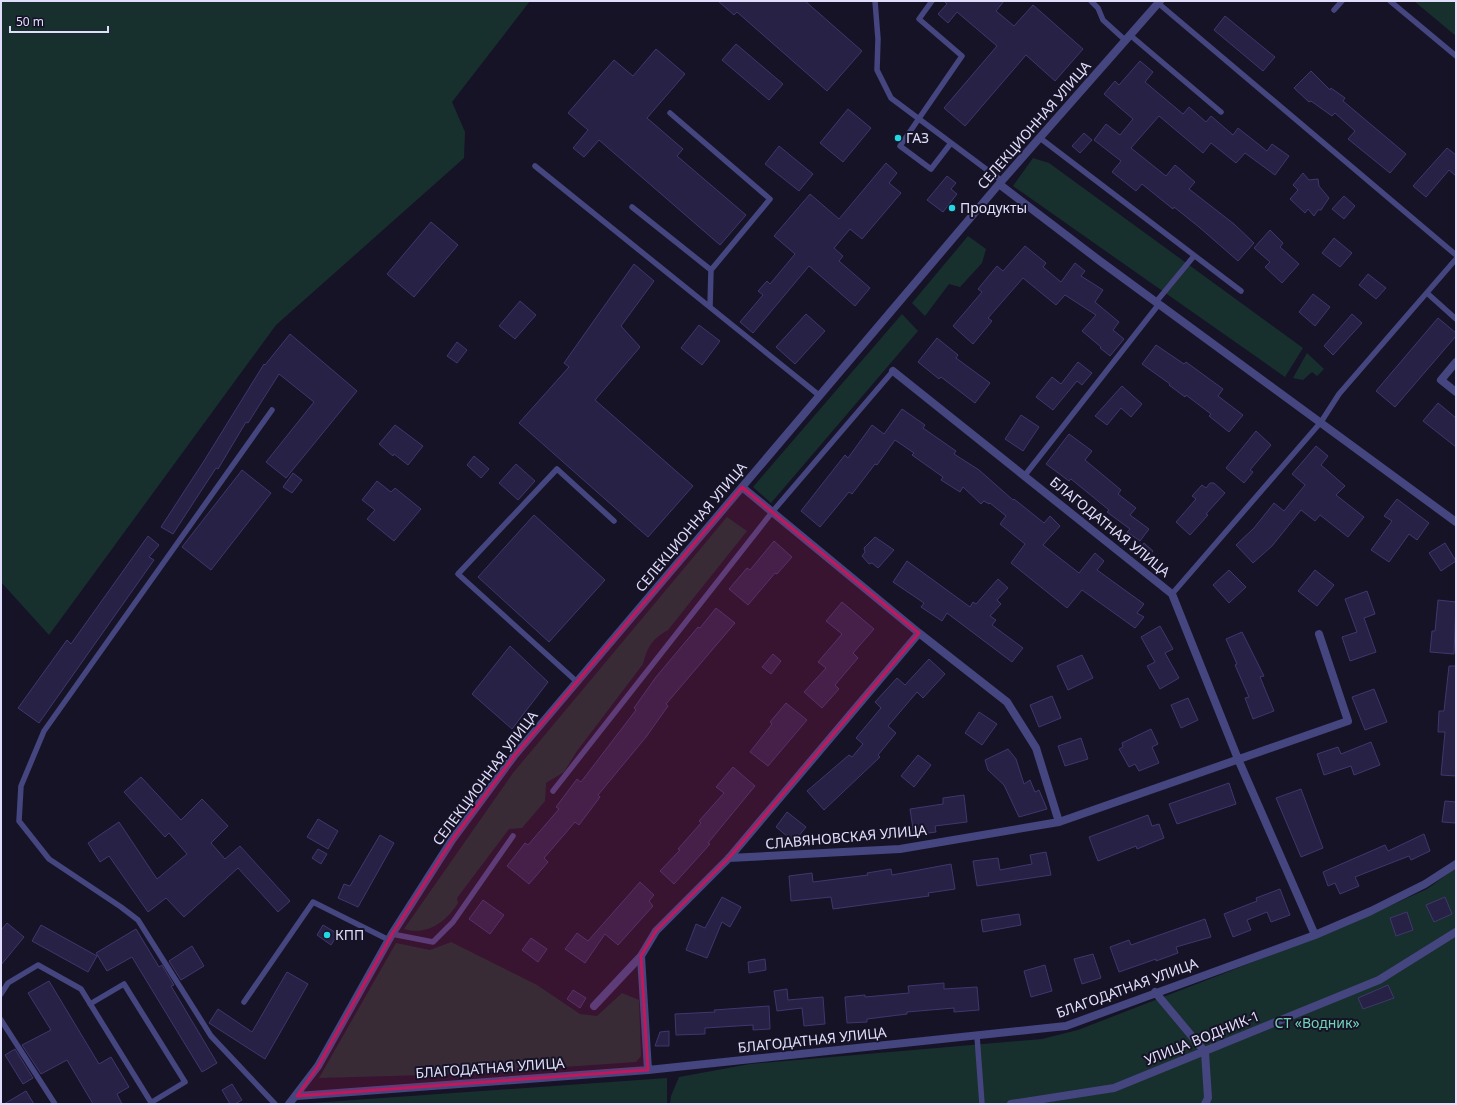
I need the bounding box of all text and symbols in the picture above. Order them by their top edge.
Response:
scale bar [10,8,108,34]
text: 50 m [16,13,44,30]
street label: СЕЛЕКЦИОННАЯ УЛИЦА [973,57,1095,193]
place label: ГАЗ [906,128,929,147]
marker: ГАЗ [893,133,903,143]
place label: Продукты [960,198,1027,217]
marker: Продукты [947,203,957,213]
street label: СЕЛЕКЦИОННАЯ УЛИЦА [631,458,751,596]
street label: БЛАГОДАТНАЯ УЛИЦА [1046,472,1174,581]
street label: СЕЛЕКЦИОННАЯ УЛИЦА [428,706,542,849]
street label: СЛАВЯНОВСКАЯ УЛИЦА [764,820,928,853]
place label: КПП [335,925,364,944]
marker: КПП [322,930,332,940]
street label: БЛАГОДАТНАЯ УЛИЦА [1053,953,1200,1022]
street label: УЛИЦА ВОДНИК-1 [1141,1006,1262,1069]
park label: СТ «Водник» [1274,1013,1360,1032]
street label: БЛАГОДАТНАЯ УЛИЦА [737,1022,887,1057]
street label: БЛАГОДАТНАЯ УЛИЦА [415,1053,565,1082]

